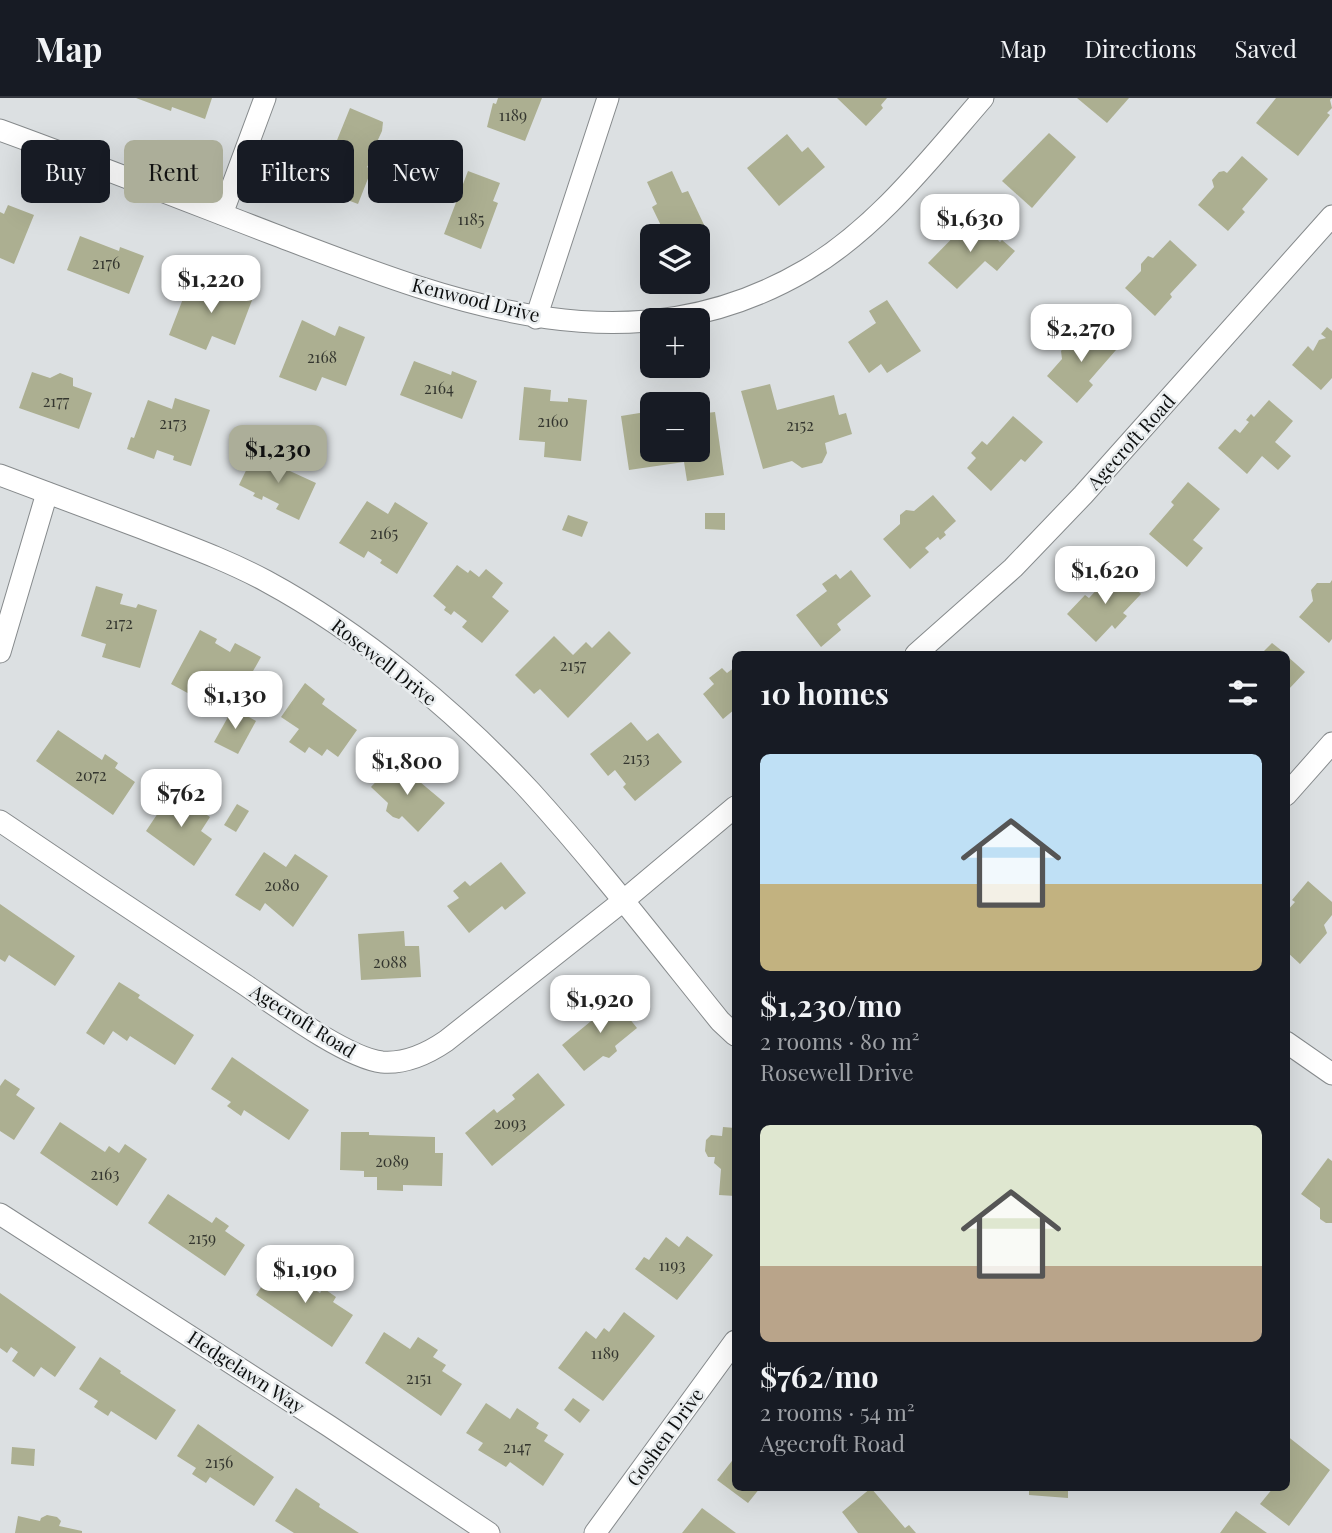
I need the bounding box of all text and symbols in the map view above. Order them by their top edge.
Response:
text: Map [35,26,102,70]
text: Map [1000,32,1046,64]
text: Directions [1084,32,1197,64]
text: Saved [1235,32,1297,64]
house number: 1189 [499,104,527,125]
chip: Buy [21,140,110,203]
chip: Rent [124,140,223,203]
chip: Filters [237,140,354,203]
chip: New [368,140,463,203]
pin: $1,630 [913,194,1027,254]
text: $1,630 [936,201,1004,232]
house number: 1185 [458,208,484,229]
map controls [640,224,710,462]
button: layers [640,224,710,294]
house number: 2176 [92,252,120,273]
pin: $1,220 [154,256,268,315]
text: $1,220 [177,262,245,293]
street label: Kenwood Drive [410,271,543,327]
pin: $2,270 [1024,304,1138,364]
button: + [640,308,710,378]
text: $2,270 [1047,311,1115,342]
house number: 2168 [307,346,337,367]
house number: 2164 [424,377,454,398]
street label: Agecroft Road [1080,388,1180,495]
house number: 2177 [43,390,70,411]
button: − [640,392,710,462]
house number: 2160 [537,410,569,431]
house number: 2173 [159,412,187,433]
house number: 2152 [786,414,814,435]
pin: $1,230 [221,426,335,485]
text: $1,230 [245,432,311,463]
house number: 2165 [370,522,398,543]
pin: $1,620 [1048,546,1162,606]
text: $1,620 [1071,553,1139,584]
house number: 2172 [105,612,133,633]
street label: Rosewell Drive [327,612,443,711]
house number: 2157 [560,654,587,675]
pin: $1,130 [178,672,292,731]
text: 10 homes [760,673,889,713]
icon: filters [1224,674,1262,712]
text: $1,130 [204,678,266,709]
pin: $1,800 [350,738,464,797]
text: $1,800 [372,744,442,775]
house number: 2153 [622,747,650,768]
house number: 2072 [75,764,107,785]
pin: $762 [140,770,222,829]
text: $762 [157,776,205,807]
icon: home [948,800,1074,926]
house number: 2080 [264,874,300,895]
house number: 2088 [373,951,407,972]
pin: $1,920 [543,976,657,1035]
street label: Agecroft Road [245,977,361,1063]
text: $1,920 [566,982,634,1013]
text: $1,230/mo [760,985,902,1025]
text: 2 rooms · 80 m² [760,1025,920,1056]
text: Rosewell Drive [760,1056,914,1087]
house number: 2093 [494,1112,526,1133]
house number: 2089 [375,1150,409,1171]
house number: 2163 [90,1163,120,1184]
icon: home [948,1171,1074,1297]
house number: 2159 [188,1227,216,1248]
pin: $1,190 [248,1246,362,1305]
text: $1,190 [273,1252,337,1283]
house number: 1193 [658,1254,686,1275]
street label: Hedgelawn Way [183,1324,310,1419]
house number: 1189 [591,1342,619,1363]
text: $762/mo [760,1356,879,1396]
house number: 2151 [406,1367,432,1388]
street label: Goshen Drive [620,1382,709,1491]
text: 2 rooms · 54 m² [760,1396,915,1427]
text: Agecroft Road [760,1427,905,1458]
house number: 2147 [503,1436,531,1457]
house number: 2156 [205,1451,233,1472]

